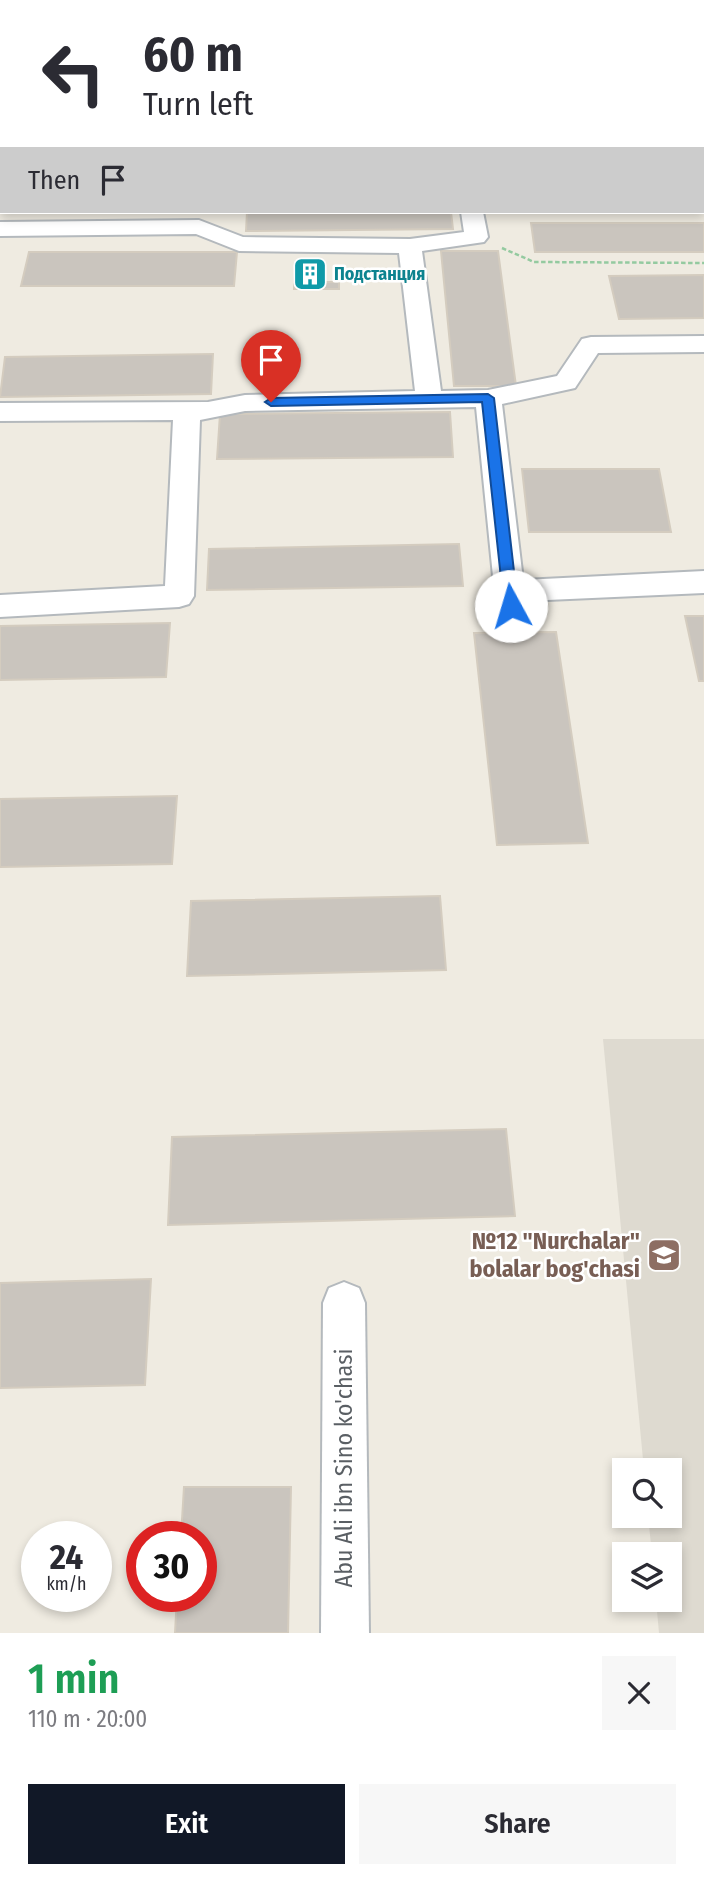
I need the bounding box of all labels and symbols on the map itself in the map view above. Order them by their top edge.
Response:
building icon: Подстанция [291,255,329,293]
place label: Подстанция [334,263,425,285]
pin [241,330,301,402]
position arrow [474,569,548,643]
place label: №12 "Nurchalar" bolalar bog'chasi [469,1227,640,1283]
school or university icon: №12 "Nurchalar" bolalar bog'chasi [645,1236,683,1274]
street label: Abu Ali ibn Sino ko'chasi [330,1349,358,1587]
speed limit sign: 30 [126,1521,217,1612]

